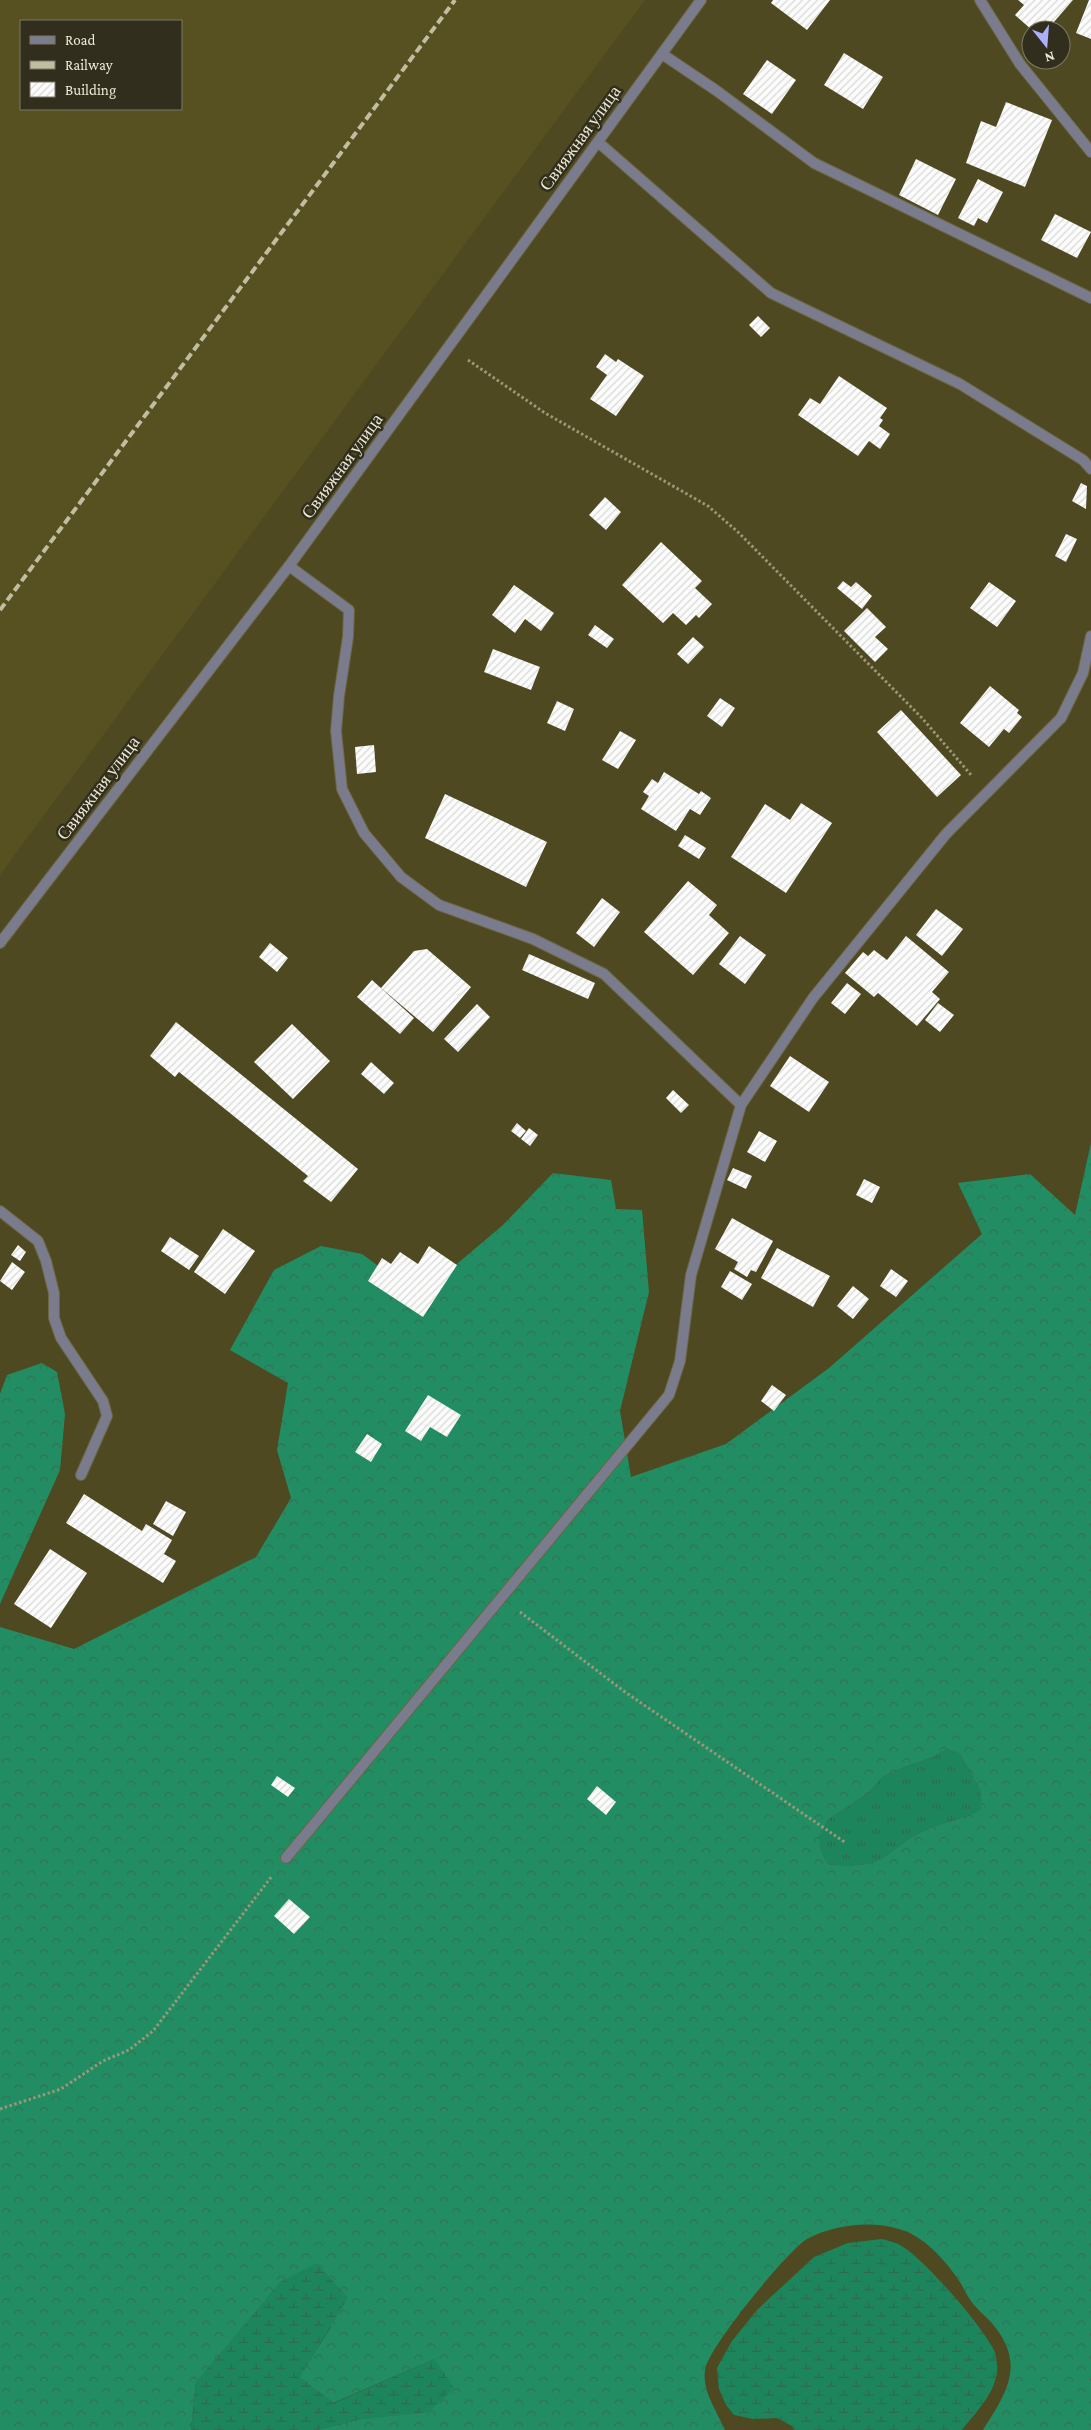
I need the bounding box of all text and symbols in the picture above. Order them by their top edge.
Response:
legend [20,20,182,110]
north arrow [1021,20,1071,70]
text: Road [65,32,96,48]
text: N [1042,48,1057,67]
text: Railway [65,57,113,74]
text: Building [65,82,116,99]
street label: Свияжная улица [535,82,625,194]
street label: Свияжная улица [297,410,387,522]
street label: Свияжная улица [53,732,143,844]

